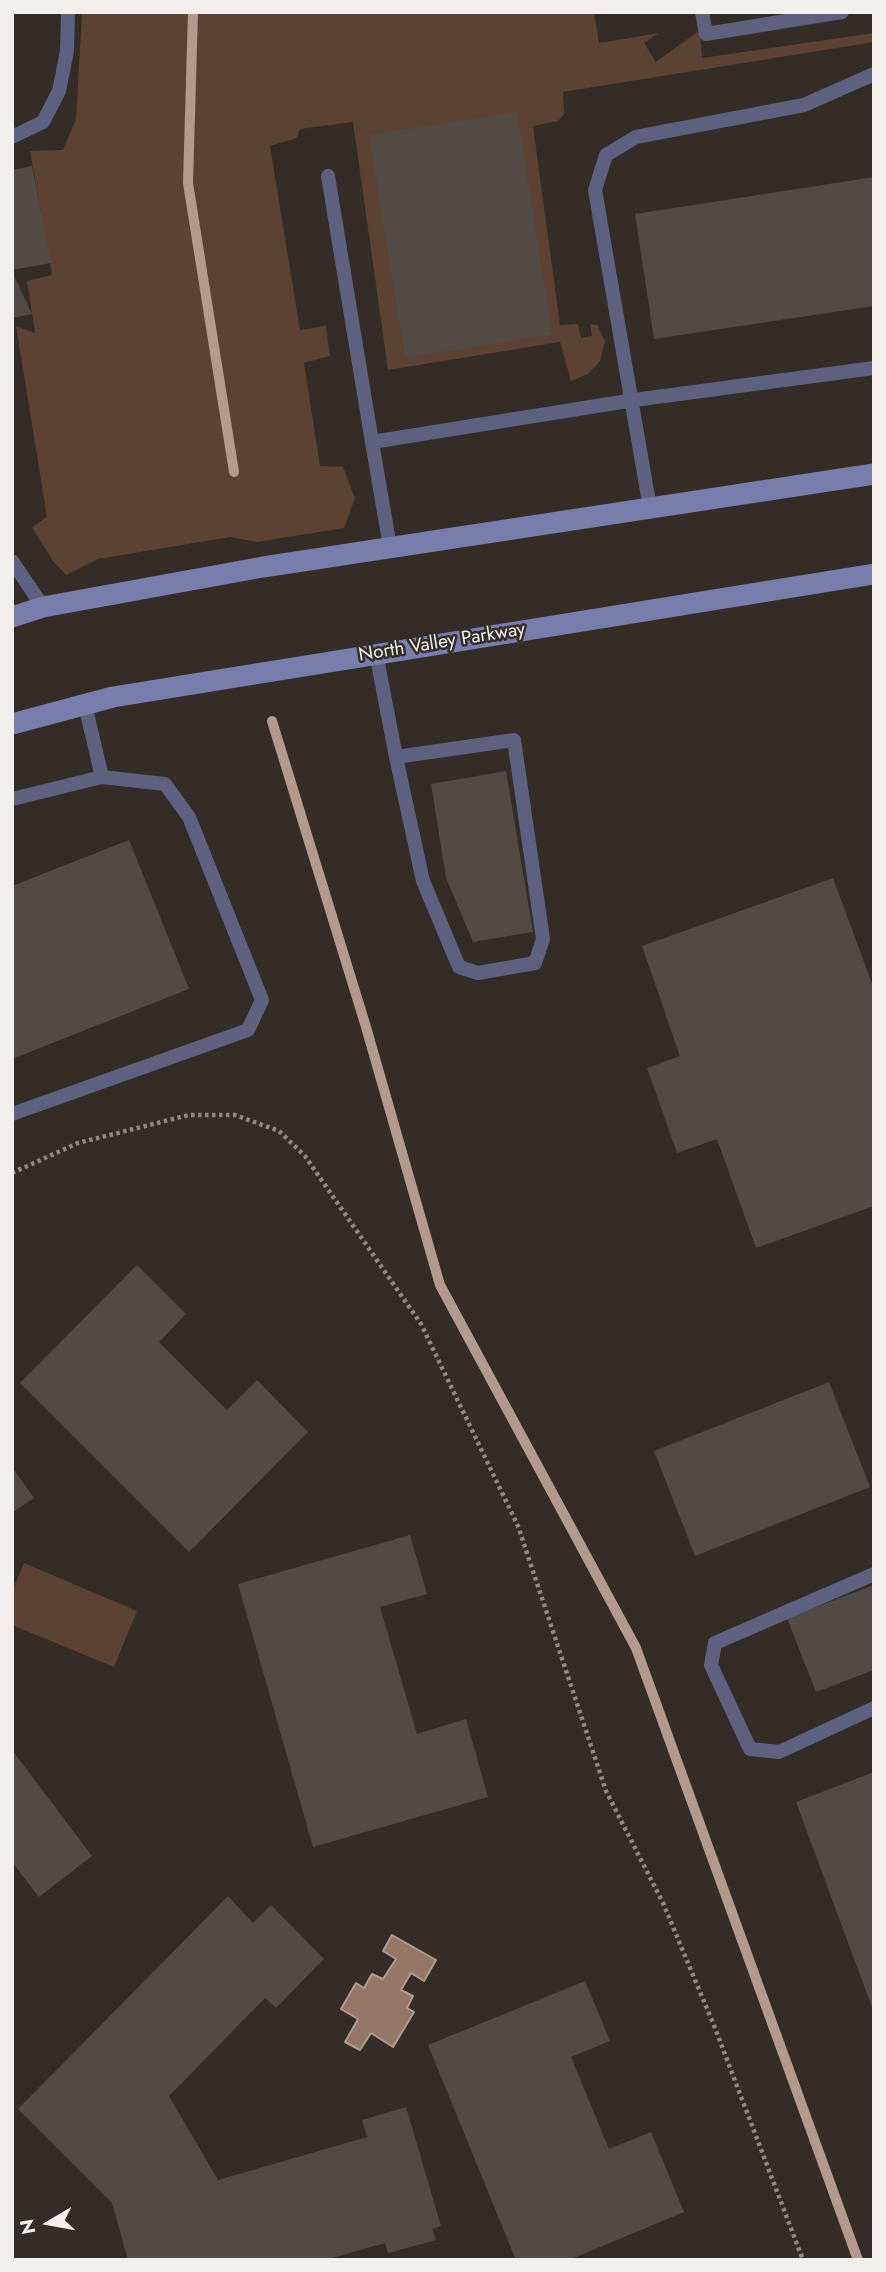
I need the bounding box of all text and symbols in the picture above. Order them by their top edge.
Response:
street label: North Valley Parkway [357,619,527,667]
north arrow [14,2188,84,2258]
text: N [13,2217,42,2237]

